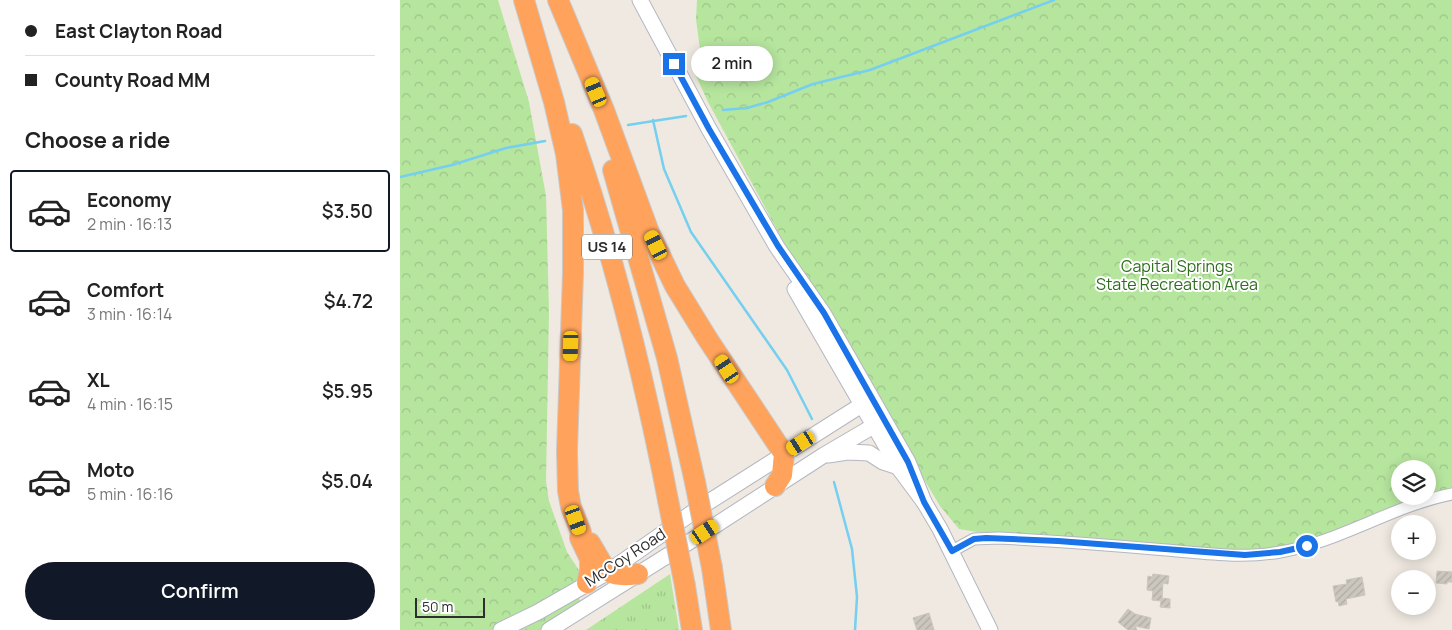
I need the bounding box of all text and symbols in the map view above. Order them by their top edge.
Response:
text: East Clayton Road [55,18,223,44]
callout: 2 min [692,46,774,82]
text: 2 min [712,52,752,74]
route end [663,53,685,75]
text: County Road MM [55,67,210,93]
car [583,75,608,109]
text: Choose a ride [25,125,170,155]
text: Economy [87,187,171,213]
icon: car [27,189,72,234]
text: $3.50 [322,198,373,224]
text: 2 min · 16:13 [87,213,172,235]
car [642,228,669,262]
road number: US 14 [582,234,632,260]
park label: Capital Springs State Recreation Area [1096,255,1258,295]
text: Comfort [87,277,164,303]
icon: car [27,279,72,324]
text: $4.72 [324,288,373,314]
text: 3 min · 16:14 [87,303,173,325]
car [562,331,579,361]
car [712,352,741,386]
text: XL [87,367,110,393]
icon: car [27,369,72,414]
text: $5.95 [322,378,373,404]
text: 4 min · 16:15 [87,393,173,415]
car [784,429,817,457]
text: Moto [87,457,134,483]
icon: car [27,459,72,504]
map controls [1391,460,1436,615]
button: layers [1391,460,1436,505]
text: $5.04 [321,468,373,494]
text: 5 min · 16:16 [87,483,173,505]
car [563,503,588,537]
button: + [1391,515,1436,560]
car [688,517,721,547]
street label: McCoy Road [580,523,670,591]
route start [1296,535,1318,557]
button: Confirm [25,562,375,620]
button: − [1391,570,1436,615]
scale bar [415,595,485,618]
text: 50 m [422,597,453,616]

